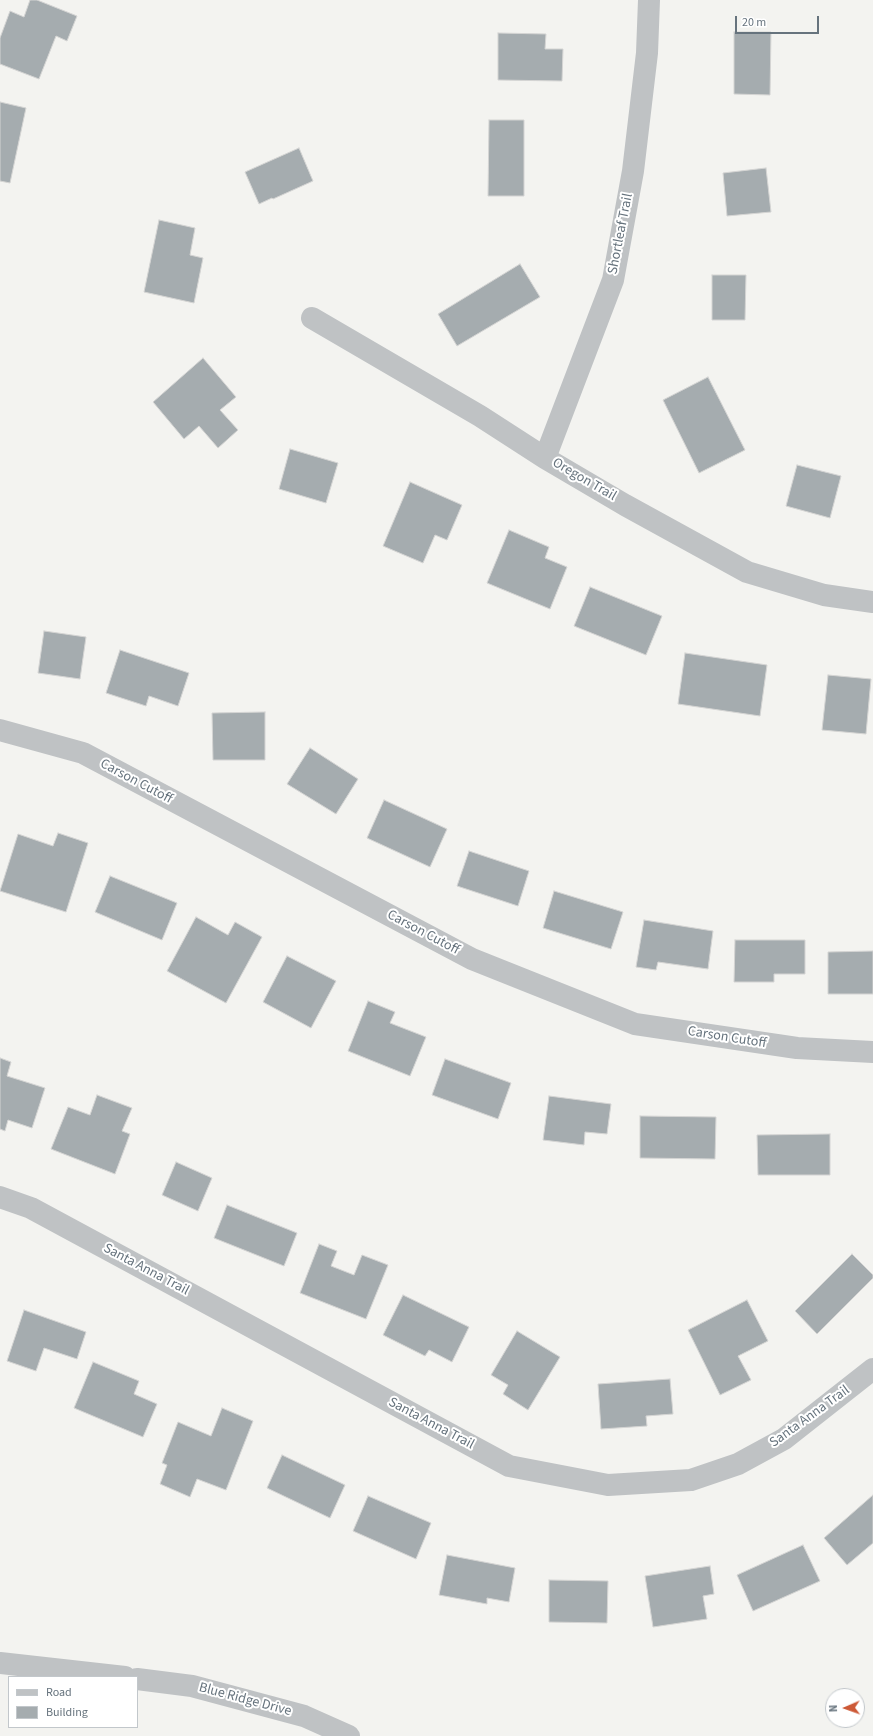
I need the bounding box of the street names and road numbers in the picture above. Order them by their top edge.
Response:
street label: Shortleaf Trail [605,192,637,276]
street label: Oregon Trail [549,455,619,505]
street label: Carson Cutoff [97,756,175,808]
street label: Carson Cutoff [384,907,462,959]
street label: Carson Cutoff [686,1023,768,1053]
street label: Santa Anna Trail [100,1240,192,1300]
street label: Santa Anna Trail [767,1382,853,1452]
street label: Santa Anna Trail [385,1394,477,1454]
street label: Blue Ridge Drive [197,1680,293,1720]

